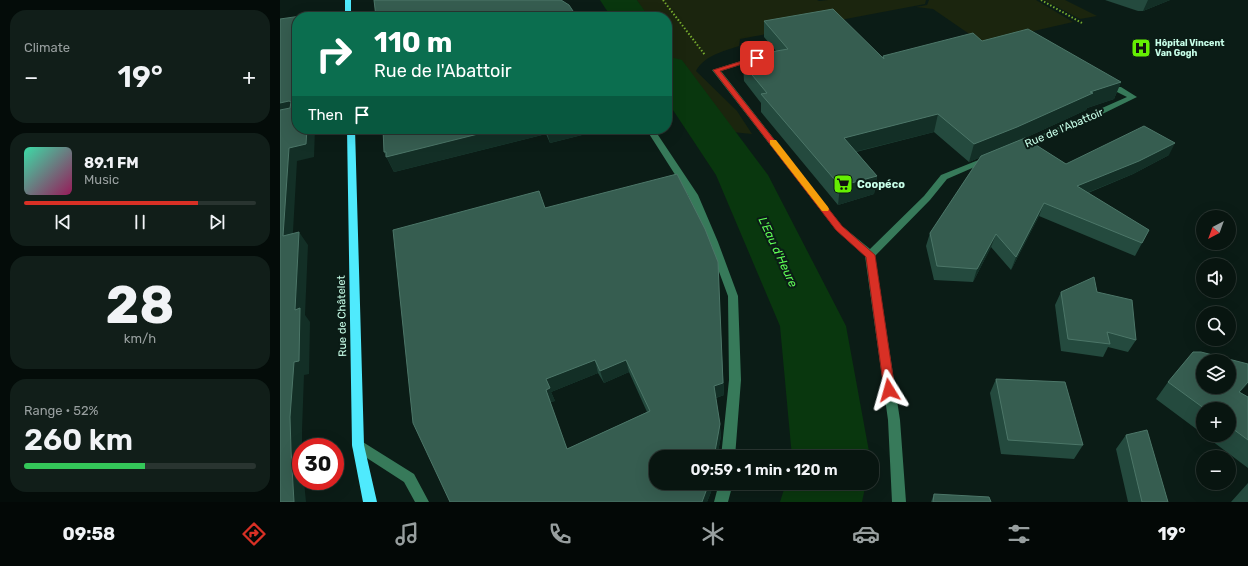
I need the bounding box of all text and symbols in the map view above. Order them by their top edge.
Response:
text: 110 m [374,26,452,59]
icon: right [308,28,360,80]
hospital icon: Hôpital Vincent Van Gogh [1130,37,1152,59]
place label: Hôpital Vincent Van Gogh [1155,38,1224,59]
text: Climate [24,40,70,55]
pin [740,41,774,75]
icon: arrive [746,47,768,69]
text: 19° [118,59,163,95]
text: Rue de l'Abattoir [374,60,512,82]
text: − [24,64,38,91]
text: + [242,64,256,91]
icon: arrive [351,104,373,126]
street label: Rue de l'Abattoir [1023,105,1106,150]
text: Then [308,106,343,124]
text: 89.1 FM [84,154,139,172]
text: Music [84,172,119,187]
supermarket icon: Coopéco [832,173,854,195]
place label: Coopéco [857,178,905,191]
north arrow [1196,210,1236,250]
map controls [1196,210,1236,490]
icon: previous [52,211,74,233]
icon: pause [129,211,151,233]
icon: next [206,211,228,233]
water label: L'Eau d'Heure [756,215,801,290]
button: sound [1196,258,1236,298]
text: 28 [105,274,175,336]
street label: Rue de Châtelet [335,274,349,357]
button: search [1196,306,1236,346]
text: km/h [124,331,156,346]
button: layers [1196,354,1236,394]
position arrow [868,369,910,411]
button: + [1196,402,1236,442]
text: Range · 52% [24,403,99,418]
text: 260 km [24,422,133,458]
speed limit sign: 30 [292,438,344,490]
button: − [1196,450,1236,490]
text: 09:59 · 1 min · 120 m [690,461,838,479]
icon: directions [240,520,268,548]
icon: music [393,520,421,548]
icon: phone [546,520,574,548]
icon: climate [699,520,727,548]
icon: car [852,520,880,548]
icon: filters [1005,520,1033,548]
text: 09:58 [62,523,115,545]
text: 19° [1158,523,1186,545]

